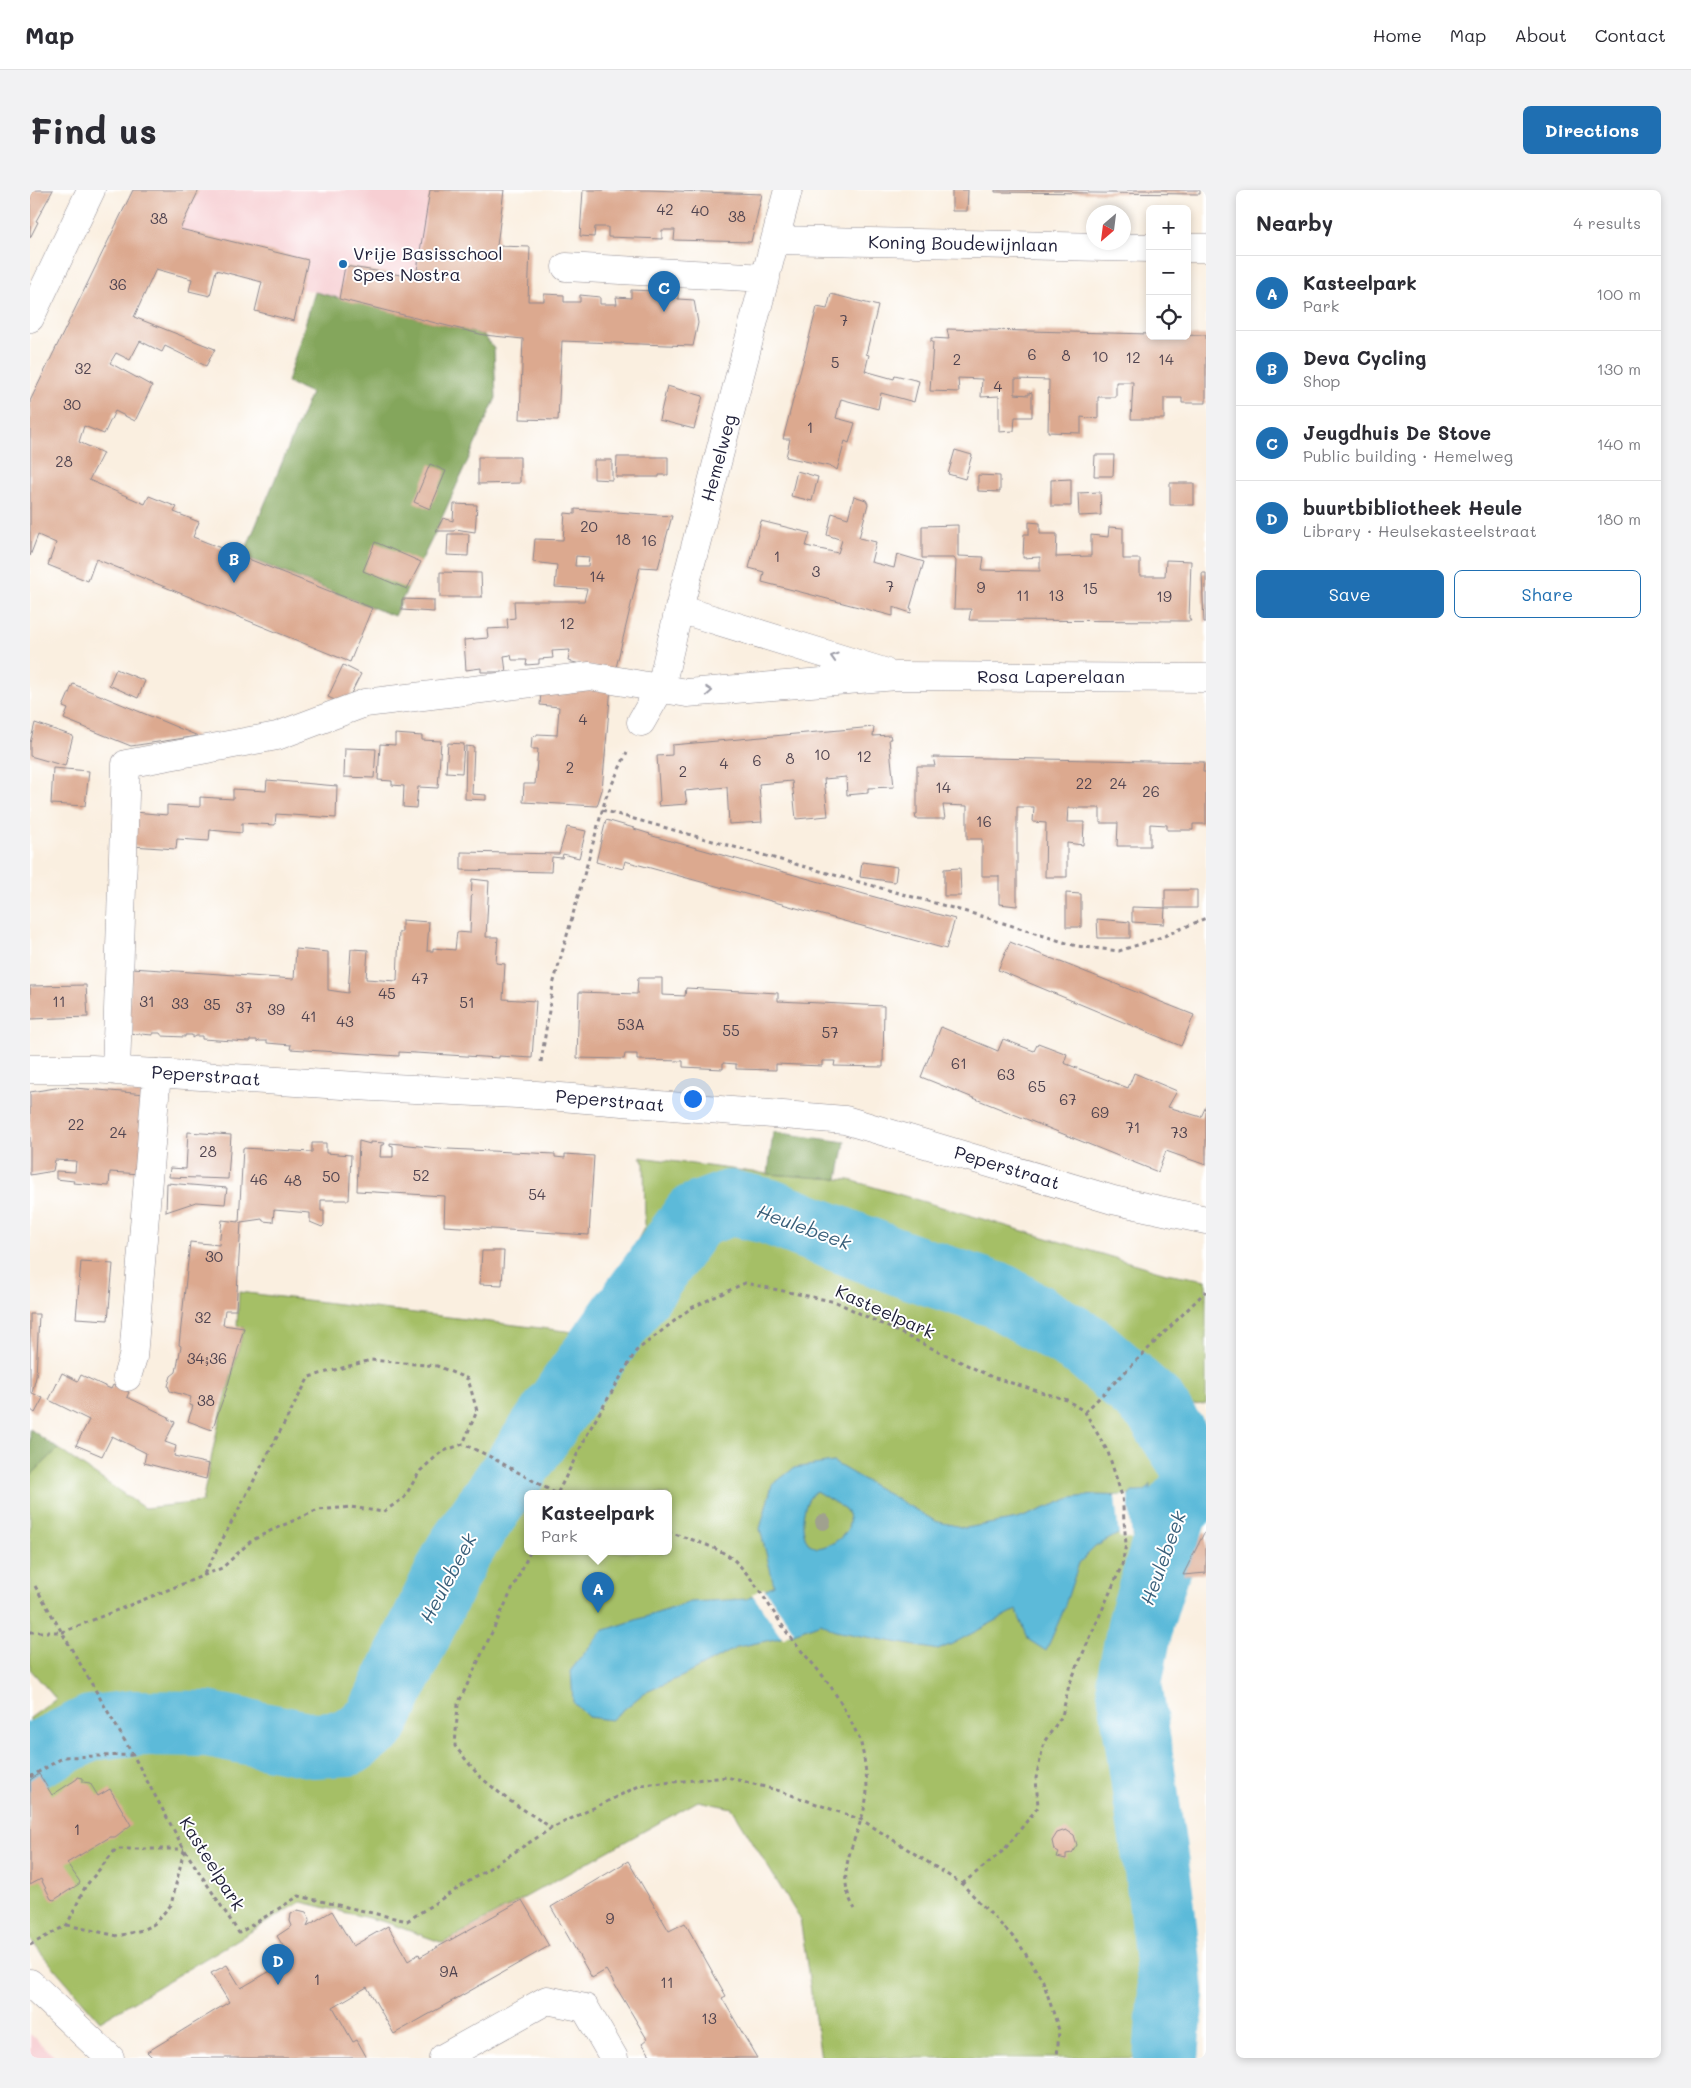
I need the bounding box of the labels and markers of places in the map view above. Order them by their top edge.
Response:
place label: Vrije Basisschool Spes Nostra [353,241,503,286]
marker: Vrije Basisschool Spes Nostra [337,258,349,270]
pin: C [648,271,680,312]
pin: B [218,542,250,583]
pin: A [582,1572,614,1613]
pin: D [262,1944,294,1985]

